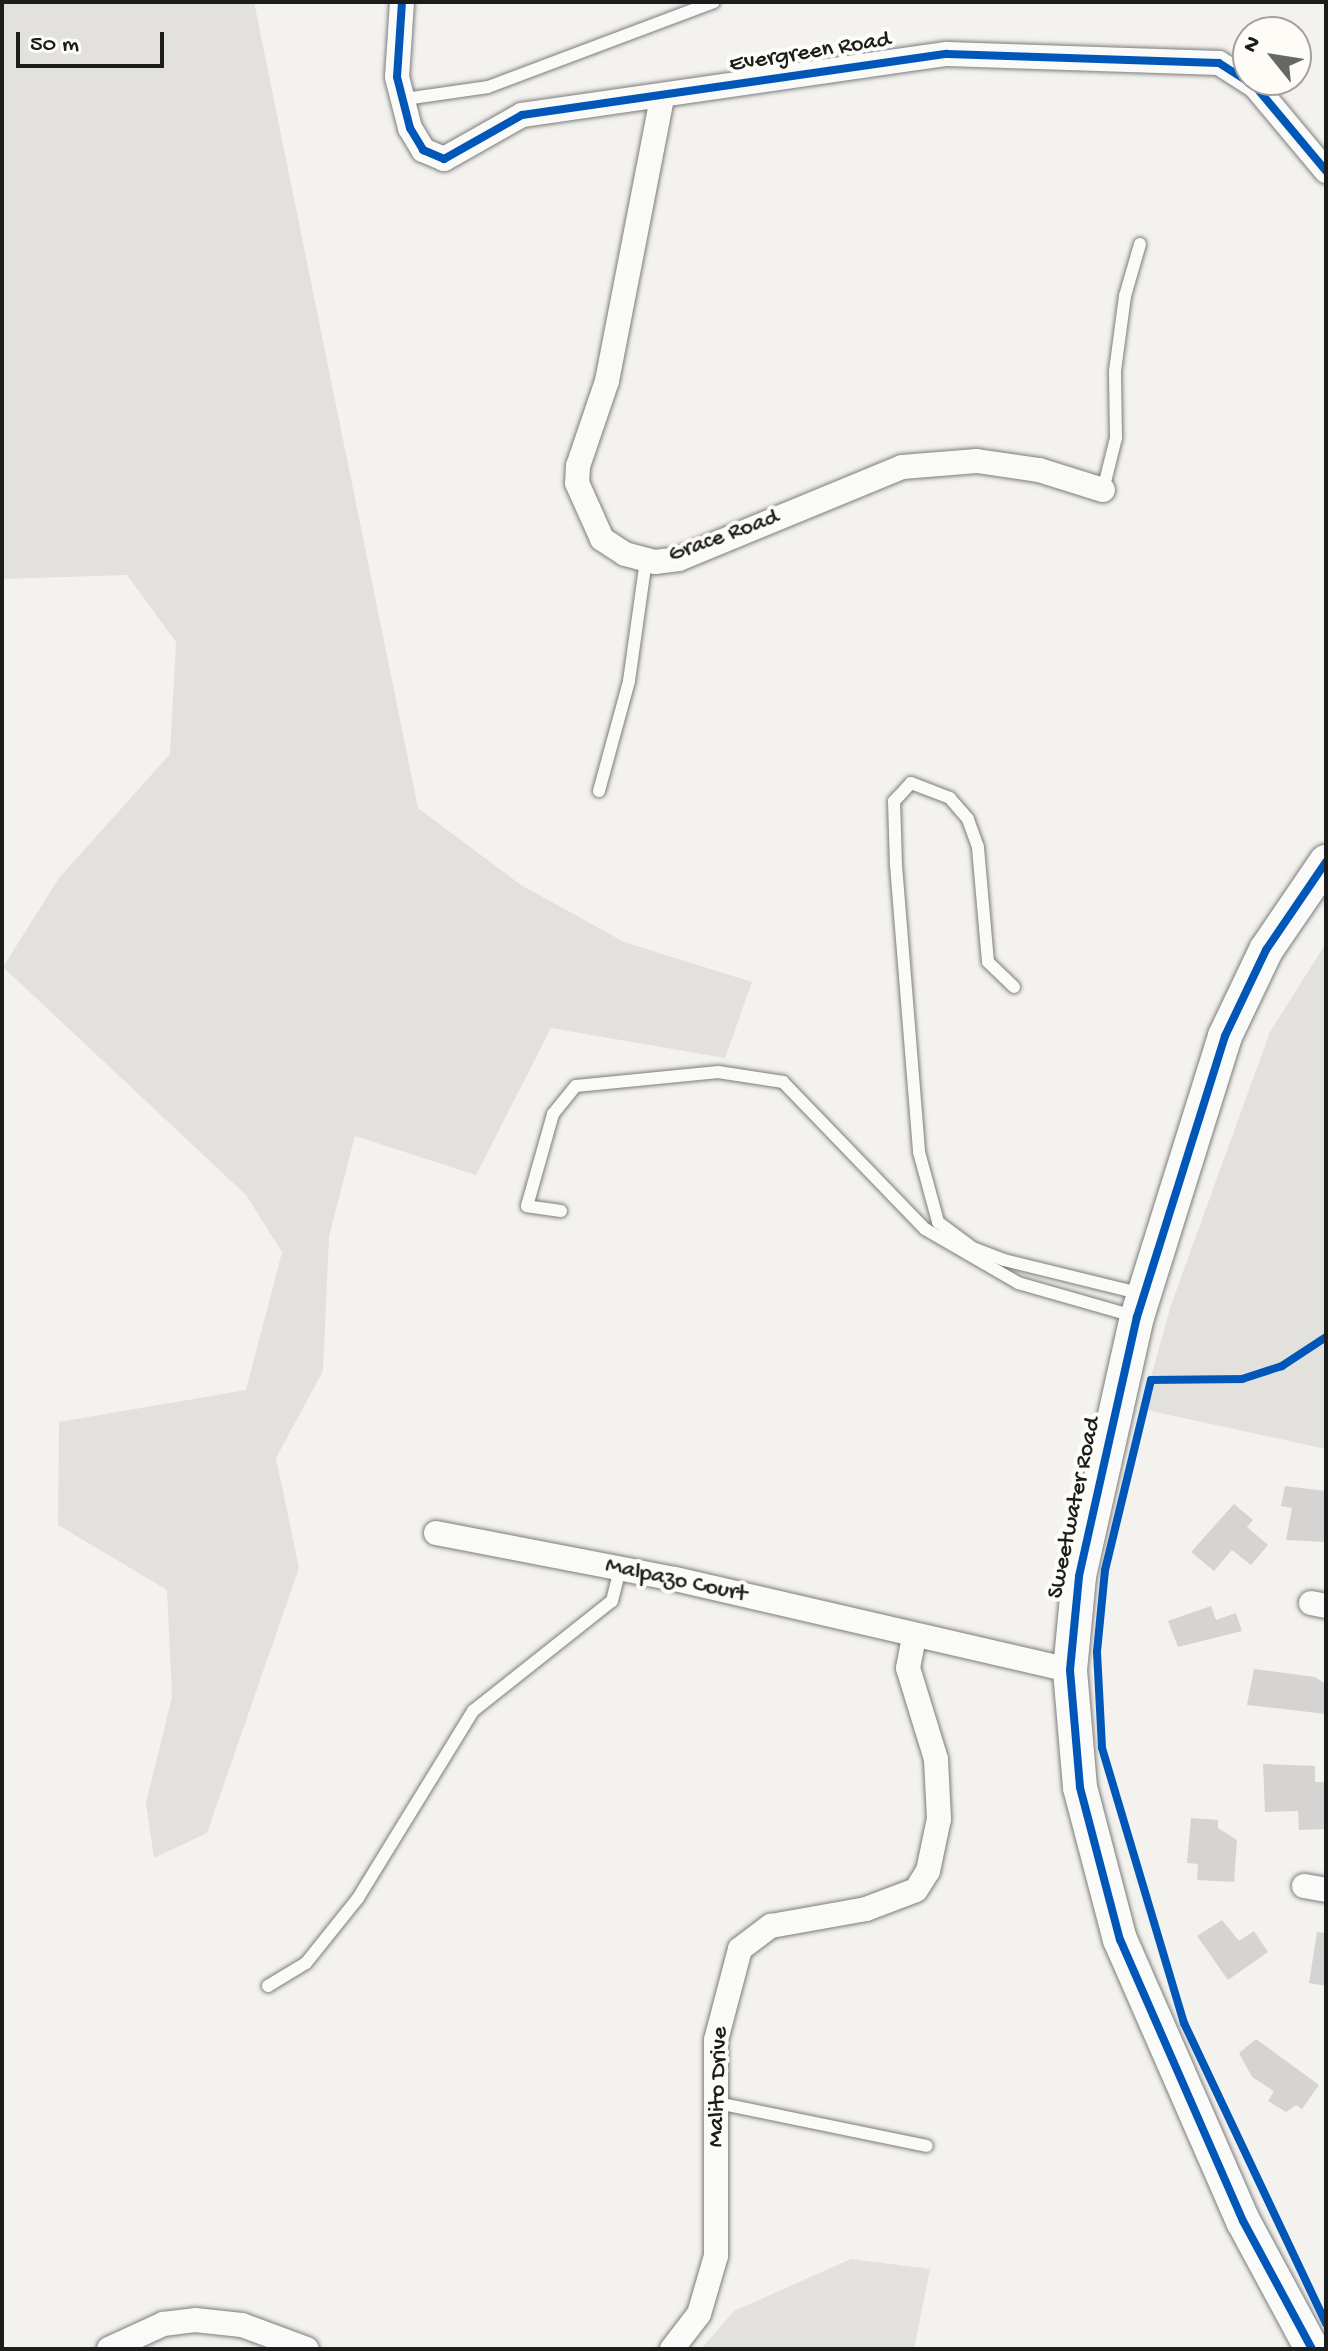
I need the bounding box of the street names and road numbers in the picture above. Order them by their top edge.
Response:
street label: Evergreen Road [727,26,893,80]
street label: Grace Road [665,504,783,570]
street label: Sweetwater Road [1042,1415,1108,1601]
street label: Malpazo Court [603,1552,749,1610]
street label: Malito Drive [703,2026,735,2148]

